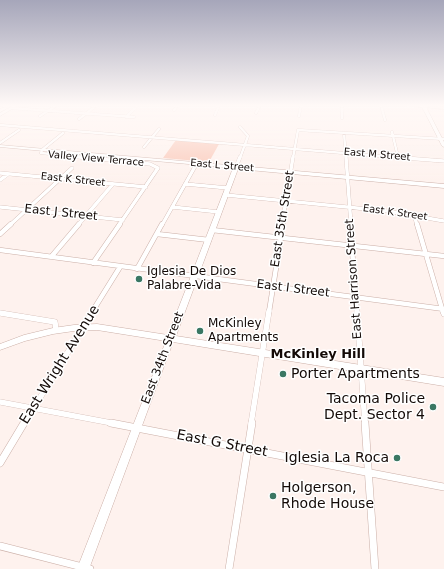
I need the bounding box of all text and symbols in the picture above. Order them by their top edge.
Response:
street label: East M Street [343,146,411,164]
street label: Valley View Terrace [48,149,144,169]
street label: East L Street [190,157,254,175]
street label: East 35th Street [268,170,298,268]
street label: East K Street [40,171,106,189]
street label: East J Street [24,202,98,224]
street label: East K Street [362,203,428,223]
street label: East Harrison Street [343,218,365,340]
place label: Iglesia De Dios Palabre-Vida [147,265,236,293]
marker: Iglesia De Dios Palabre-Vida [134,274,144,284]
street label: East I Street [256,277,330,301]
street label: East Wright Avenue [17,302,103,428]
street label: East 34th Street [139,310,187,406]
place label: McKinley Apartments [208,317,278,345]
marker: McKinley Apartments [195,326,205,336]
district label: McKinley Hill [271,347,365,363]
place label: Porter Apartments [291,366,420,382]
marker: Porter Apartments [278,369,288,379]
place label: Tacoma Police Dept. Sector 4 [324,391,425,424]
marker: Tacoma Police Dept. Sector 4 [428,402,438,412]
street label: East G Street [175,427,269,461]
place label: Iglesia La Roca [284,450,389,466]
marker: Iglesia La Roca [392,453,402,463]
place label: Holgerson, Rhode House [281,480,374,512]
marker: Holgerson, Rhode House [268,491,278,501]

